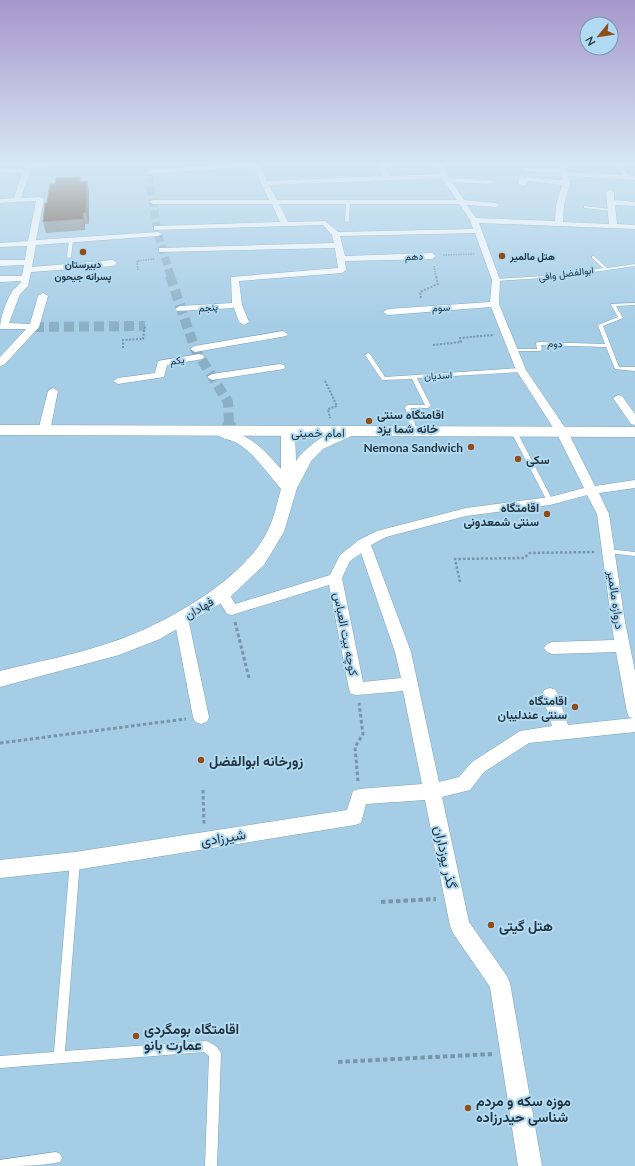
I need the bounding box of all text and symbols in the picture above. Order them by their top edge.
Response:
north arrow [579,16,619,56]
text: N [582,34,598,48]
marker: دبیرستان پسرانه جیحون [78,247,88,257]
street label: دهم [405,250,423,263]
place label: هتل مالمير [509,250,555,263]
marker: هتل مالمير [497,251,507,261]
place label: دبیرستان پسرانه جیحون [55,258,111,284]
street label: ابوالفضل وافی [538,263,594,284]
street label: پنجم [198,300,218,316]
street label: سوم [432,301,451,314]
street label: دوم [547,337,563,350]
street label: یکم [169,353,185,368]
street label: اسدیان [424,368,452,383]
place label: اقامتگاه سنتی خانه شما یزد [377,407,444,437]
marker: اقامتگاه سنتی خانه شما یزد [364,416,374,426]
street label: امام خمینی [291,425,345,441]
place label: Nemona Sandwich [363,440,463,455]
marker: Nemona Sandwich [466,442,476,452]
place label: سکی [526,452,550,467]
marker: سکی [513,454,523,464]
place label: اقامتگاه سنتی شمعدونی [463,500,539,530]
marker: اقامتگاه سنتی شمعدونی [542,509,552,519]
street label: دروازه مالمیر [603,569,628,631]
street label: کوچه بيت العباس [330,591,361,677]
street label: فهادان [182,594,217,623]
place label: اقامتگاه سنتی عندلیبان [498,693,567,722]
marker: اقامتگاه سنتی عندلیبان [570,702,580,712]
place label: زورخانه ابوالفضل [209,752,303,770]
marker: زورخانه ابوالفضل [196,755,206,765]
street label: گذر يوزداران [430,824,461,890]
street label: شیرزادی [199,825,247,850]
place label: هتل گیتی [499,917,553,935]
marker: هتل گیتی [486,920,496,930]
place label: اقامتگاه بومگردی عمارت بانو [144,1020,239,1054]
marker: اقامتگاه بومگردی عمارت بانو [131,1031,141,1041]
place label: موزه سکه و مردم شناسی حیدرزاده [476,1092,571,1126]
marker: موزه سکه و مردم شناسی حیدرزاده [463,1103,473,1113]

